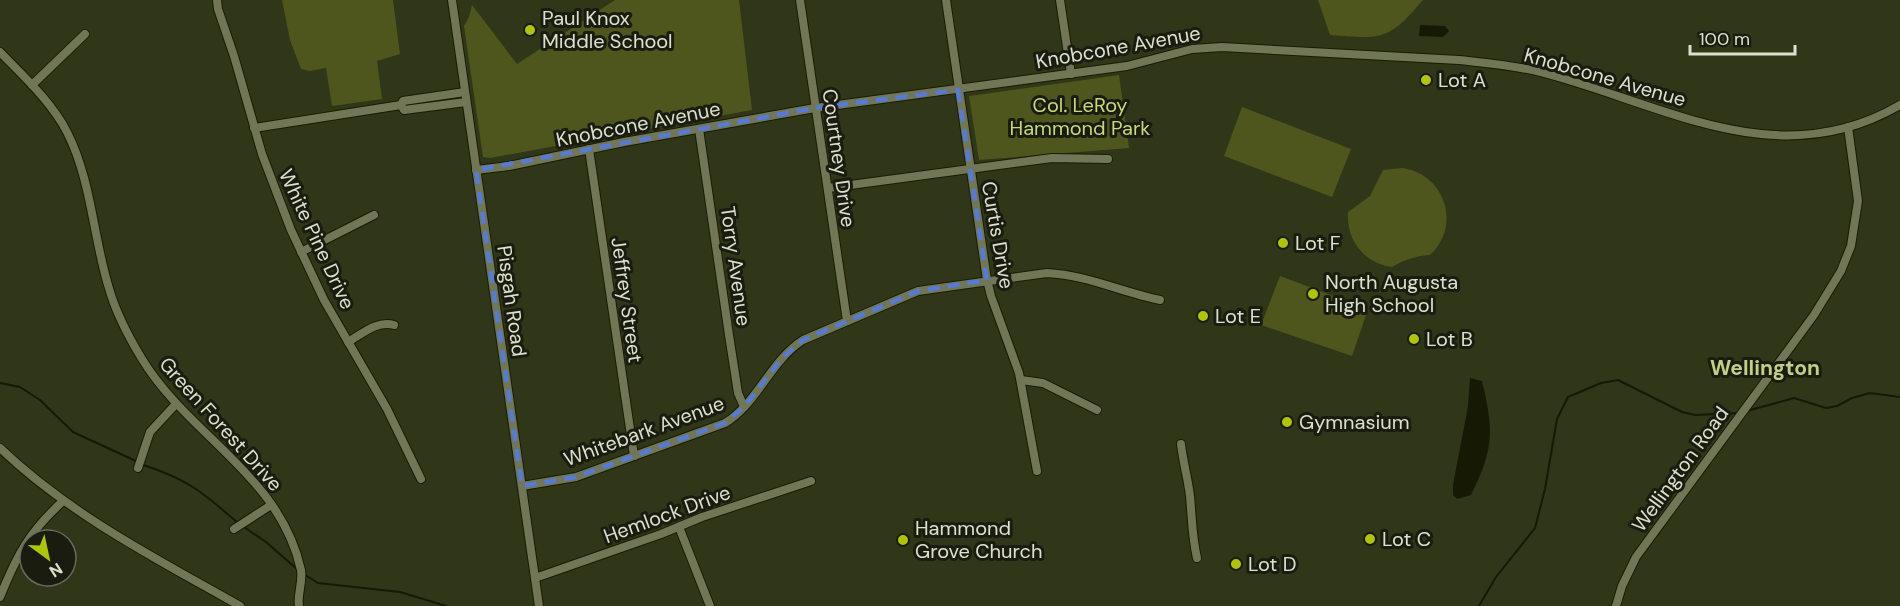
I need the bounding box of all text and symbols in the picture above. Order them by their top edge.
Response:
place label: Paul Knox Middle School [542,5,673,54]
scale bar [1690,18,1795,56]
street label: Knobcone Avenue [1034,20,1202,74]
marker: Paul Knox Middle School [523,23,537,37]
text: 100 m [1699,27,1750,51]
street label: Knobcone Avenue [1521,41,1689,113]
place label: Lot A [1438,67,1486,93]
marker: Lot A [1419,73,1433,87]
street label: Courtney Drive [816,87,862,229]
park label: Col. LeRoy Hammond Park [1010,92,1150,141]
street label: Knobcone Avenue [554,95,722,153]
street label: White Pine Drive [273,165,361,313]
street label: Curtis Drive [976,179,1020,291]
street label: Torry Avenue [715,205,757,327]
place label: Lot F [1295,230,1341,256]
street label: Jeffrey Street [605,236,649,364]
marker: Lot F [1276,236,1290,250]
street label: Pisgah Road [491,244,533,358]
place label: North Augusta High School [1325,269,1458,318]
marker: North Augusta High School [1306,287,1320,301]
place label: Lot E [1215,303,1261,329]
marker: Lot E [1196,309,1210,323]
place label: Lot B [1426,326,1473,352]
marker: Lot B [1407,332,1421,346]
street label: Green Forest Drive [154,351,288,497]
district label: Wellington [1710,354,1820,382]
street label: Whitebark Avenue [560,390,728,472]
street label: Wellington Road [1626,401,1734,537]
place label: Gymnasium [1299,409,1410,435]
marker: Gymnasium [1280,415,1294,429]
street label: Hemlock Drive [600,479,734,549]
place label: Hammond Grove Church [915,515,1043,564]
place label: Lot C [1382,526,1431,552]
north arrow [18,528,78,588]
marker: Lot C [1363,532,1377,546]
marker: Hammond Grove Church [896,533,910,547]
place label: Lot D [1248,551,1297,577]
marker: Lot D [1229,557,1243,571]
text: N [45,558,67,582]

